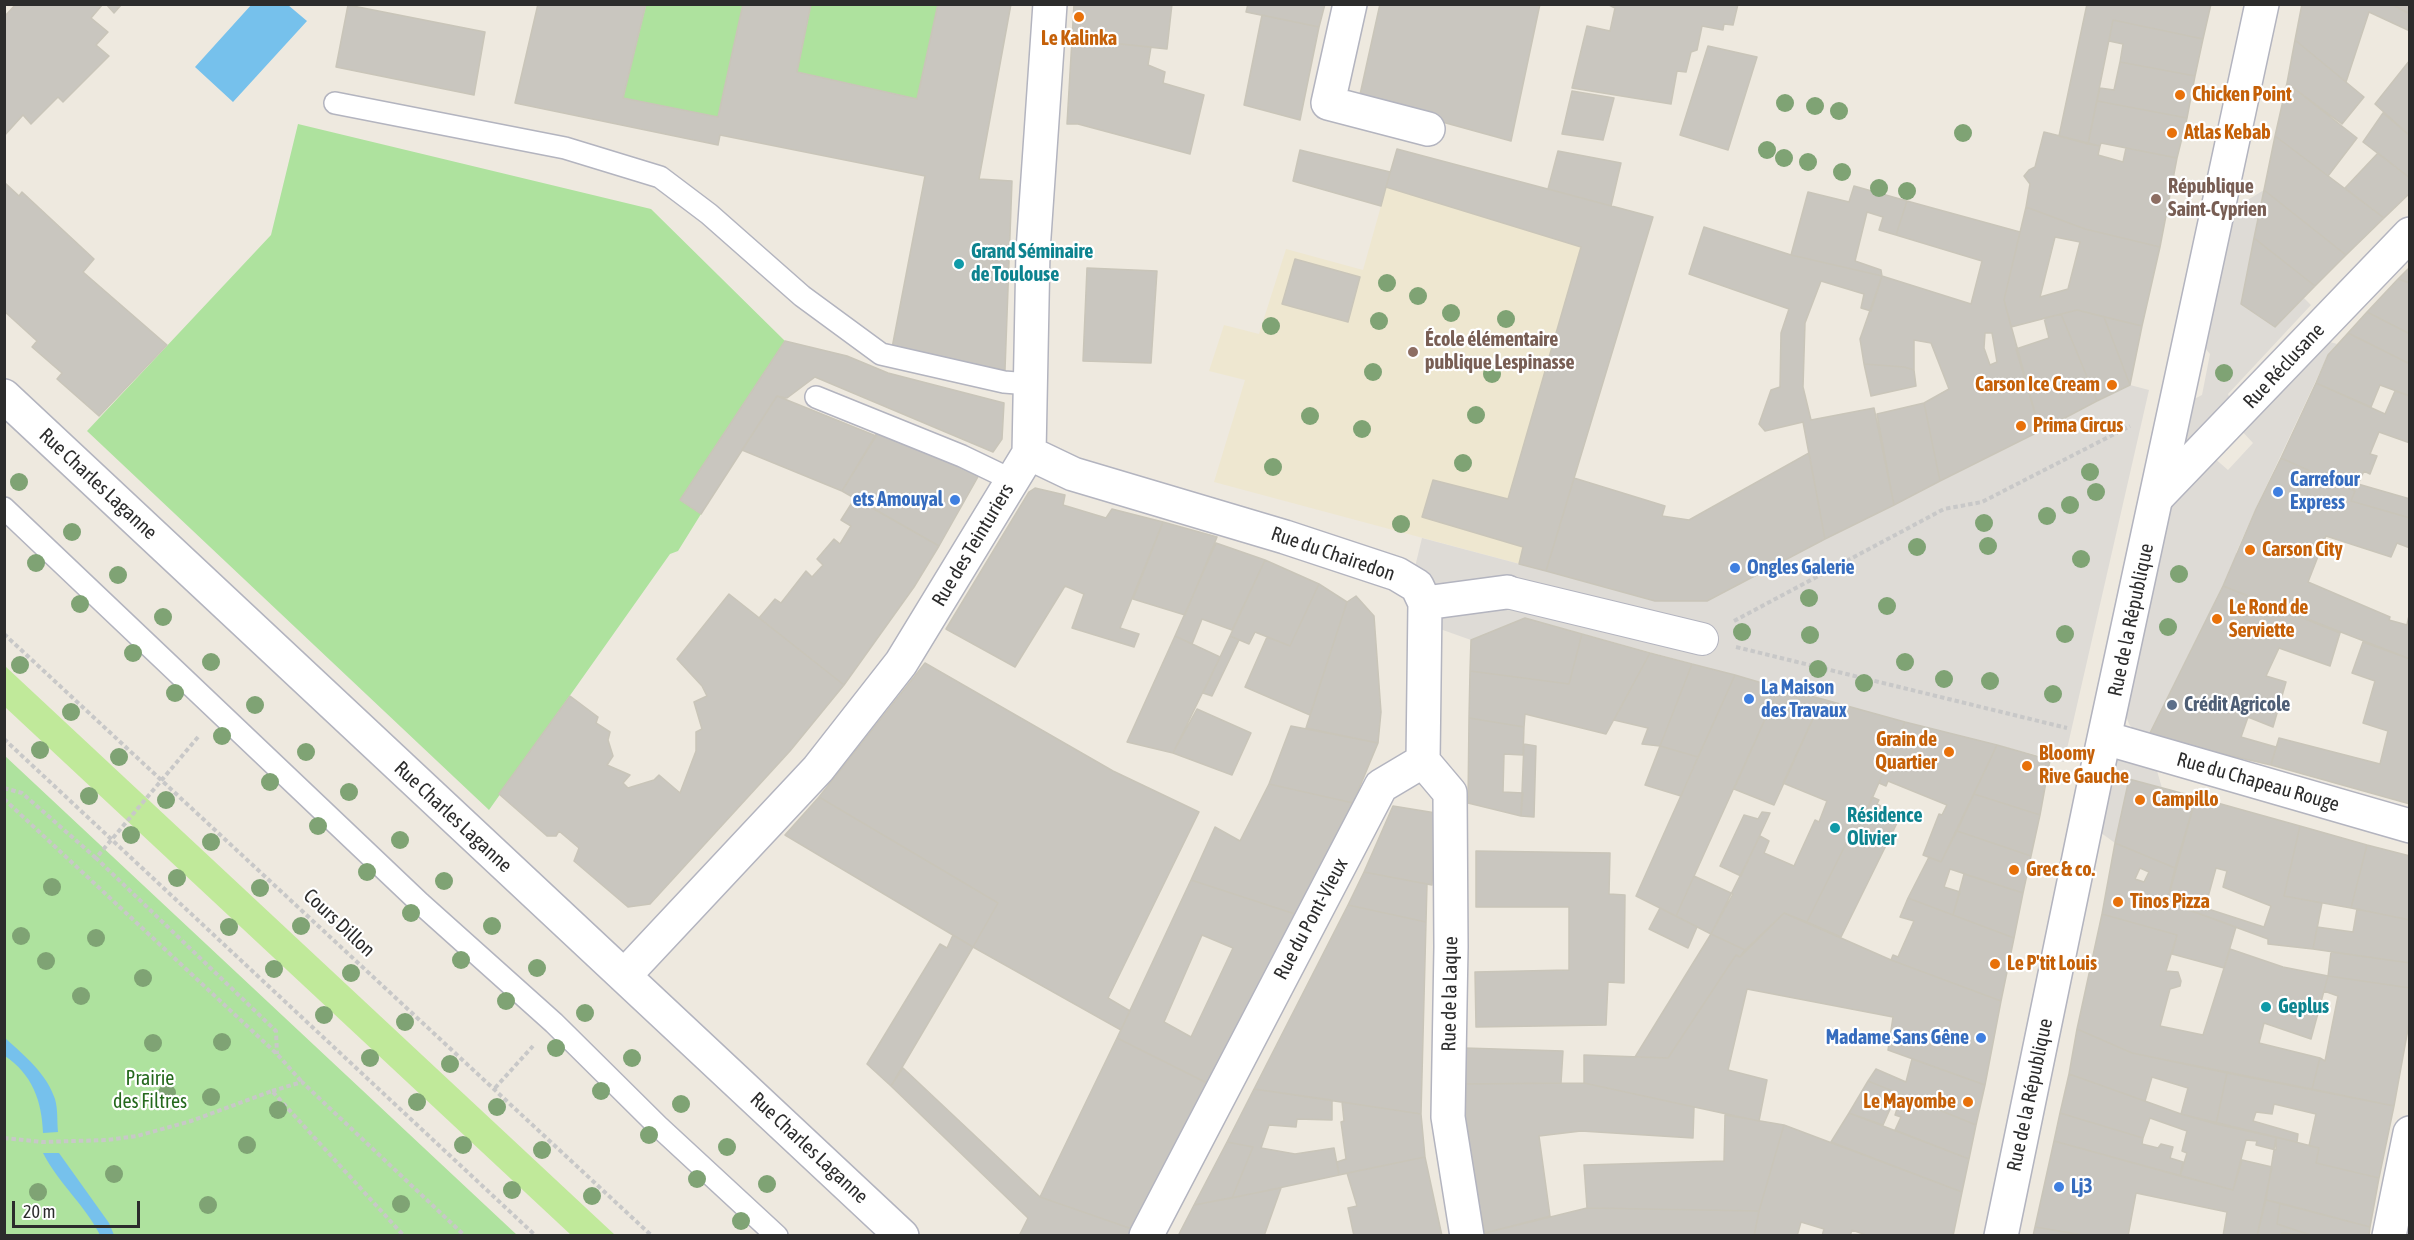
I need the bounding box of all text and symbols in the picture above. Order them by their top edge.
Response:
marker: Le Kalinka [1072,10,1086,24]
place label: Le Kalinka [1041,27,1117,51]
place label: Chicken Point [2192,83,2292,107]
marker: Chicken Point [2173,88,2187,102]
place label: Atlas Kebab [2184,121,2271,145]
marker: Atlas Kebab [2165,126,2179,140]
place label: République Saint-Cyprien [2168,175,2267,222]
marker: République Saint-Cyprien [2149,192,2163,206]
place label: Grand Séminaire de Toulouse [971,240,1093,287]
marker: Grand Séminaire de Toulouse [952,257,966,271]
street label: Rue Réclusane [2238,318,2330,414]
place label: École élémentaire publique Lespinasse [1425,328,1575,375]
marker: École élémentaire publique Lespinasse [1406,345,1420,359]
place label: Carson Ice Cream [1975,373,2100,397]
marker: Carson Ice Cream [2105,378,2119,392]
place label: Prima Circus [2033,414,2123,438]
marker: Prima Circus [2014,419,2028,433]
street label: Rue Charles Laganne [34,423,162,545]
place label: Carrefour Express [2290,468,2360,515]
street label: Rue des Teinturiers [927,479,1019,611]
marker: Carrefour Express [2271,485,2285,499]
place label: ets Amouyal [852,488,943,512]
marker: ets Amouyal [948,493,962,507]
street label: Rue du Chairedon [1268,522,1398,586]
place label: Carson City [2262,538,2343,562]
street label: Rue de la République [2103,541,2159,699]
marker: Carson City [2243,543,2257,557]
place label: Ongles Galerie [1747,556,1855,580]
marker: Ongles Galerie [1728,561,1742,575]
place label: Le Rond de Serviette [2229,596,2308,643]
marker: Le Rond de Serviette [2210,612,2224,626]
place label: La Maison des Travaux [1761,676,1847,723]
marker: La Maison des Travaux [1742,692,1756,706]
place label: Crédit Agricole [2184,693,2290,717]
marker: Crédit Agricole [2165,698,2179,712]
place label: Grain de Quartier [1875,728,1937,775]
place label: Bloomy Rive Gauche [2039,742,2129,789]
marker: Grain de Quartier [1942,745,1956,759]
street label: Rue du Chapeau Rouge [2174,747,2342,817]
street label: Rue Charles Laganne [389,756,517,878]
marker: Bloomy Rive Gauche [2020,759,2034,773]
place label: Campillo [2152,788,2219,812]
marker: Campillo [2133,793,2147,807]
place label: Résidence Olivier [1847,804,1922,851]
marker: Résidence Olivier [1828,821,1842,835]
street label: Rue du Pont-Vieux [1269,854,1353,984]
place label: Grec & co. [2026,858,2095,882]
marker: Grec & co. [2007,863,2021,877]
street label: Cours Dillon [298,884,380,962]
place label: Tinos Pizza [2130,890,2210,914]
marker: Tinos Pizza [2111,895,2125,909]
street label: Rue de la Laque [1437,936,1463,1052]
place label: Le P'tit Louis [2007,952,2097,976]
marker: Le P'tit Louis [1988,957,2002,971]
place label: Geplus [2278,995,2329,1019]
marker: Geplus [2259,1000,2273,1014]
street label: Rue de la République [2002,1016,2058,1174]
place label: Madame Sans Gêne [1826,1026,1969,1050]
marker: Madame Sans Gêne [1974,1031,1988,1045]
park label: Prairie des Filtres [113,1067,187,1114]
street label: Rue Charles Laganne [745,1087,873,1209]
place label: Le Mayombe [1863,1090,1956,1114]
marker: Le Mayombe [1961,1095,1975,1109]
place label: Lj3 [2071,1175,2093,1199]
marker: Lj3 [2052,1180,2066,1194]
scale bar [15,1189,142,1227]
text: 20 m [23,1201,55,1222]

